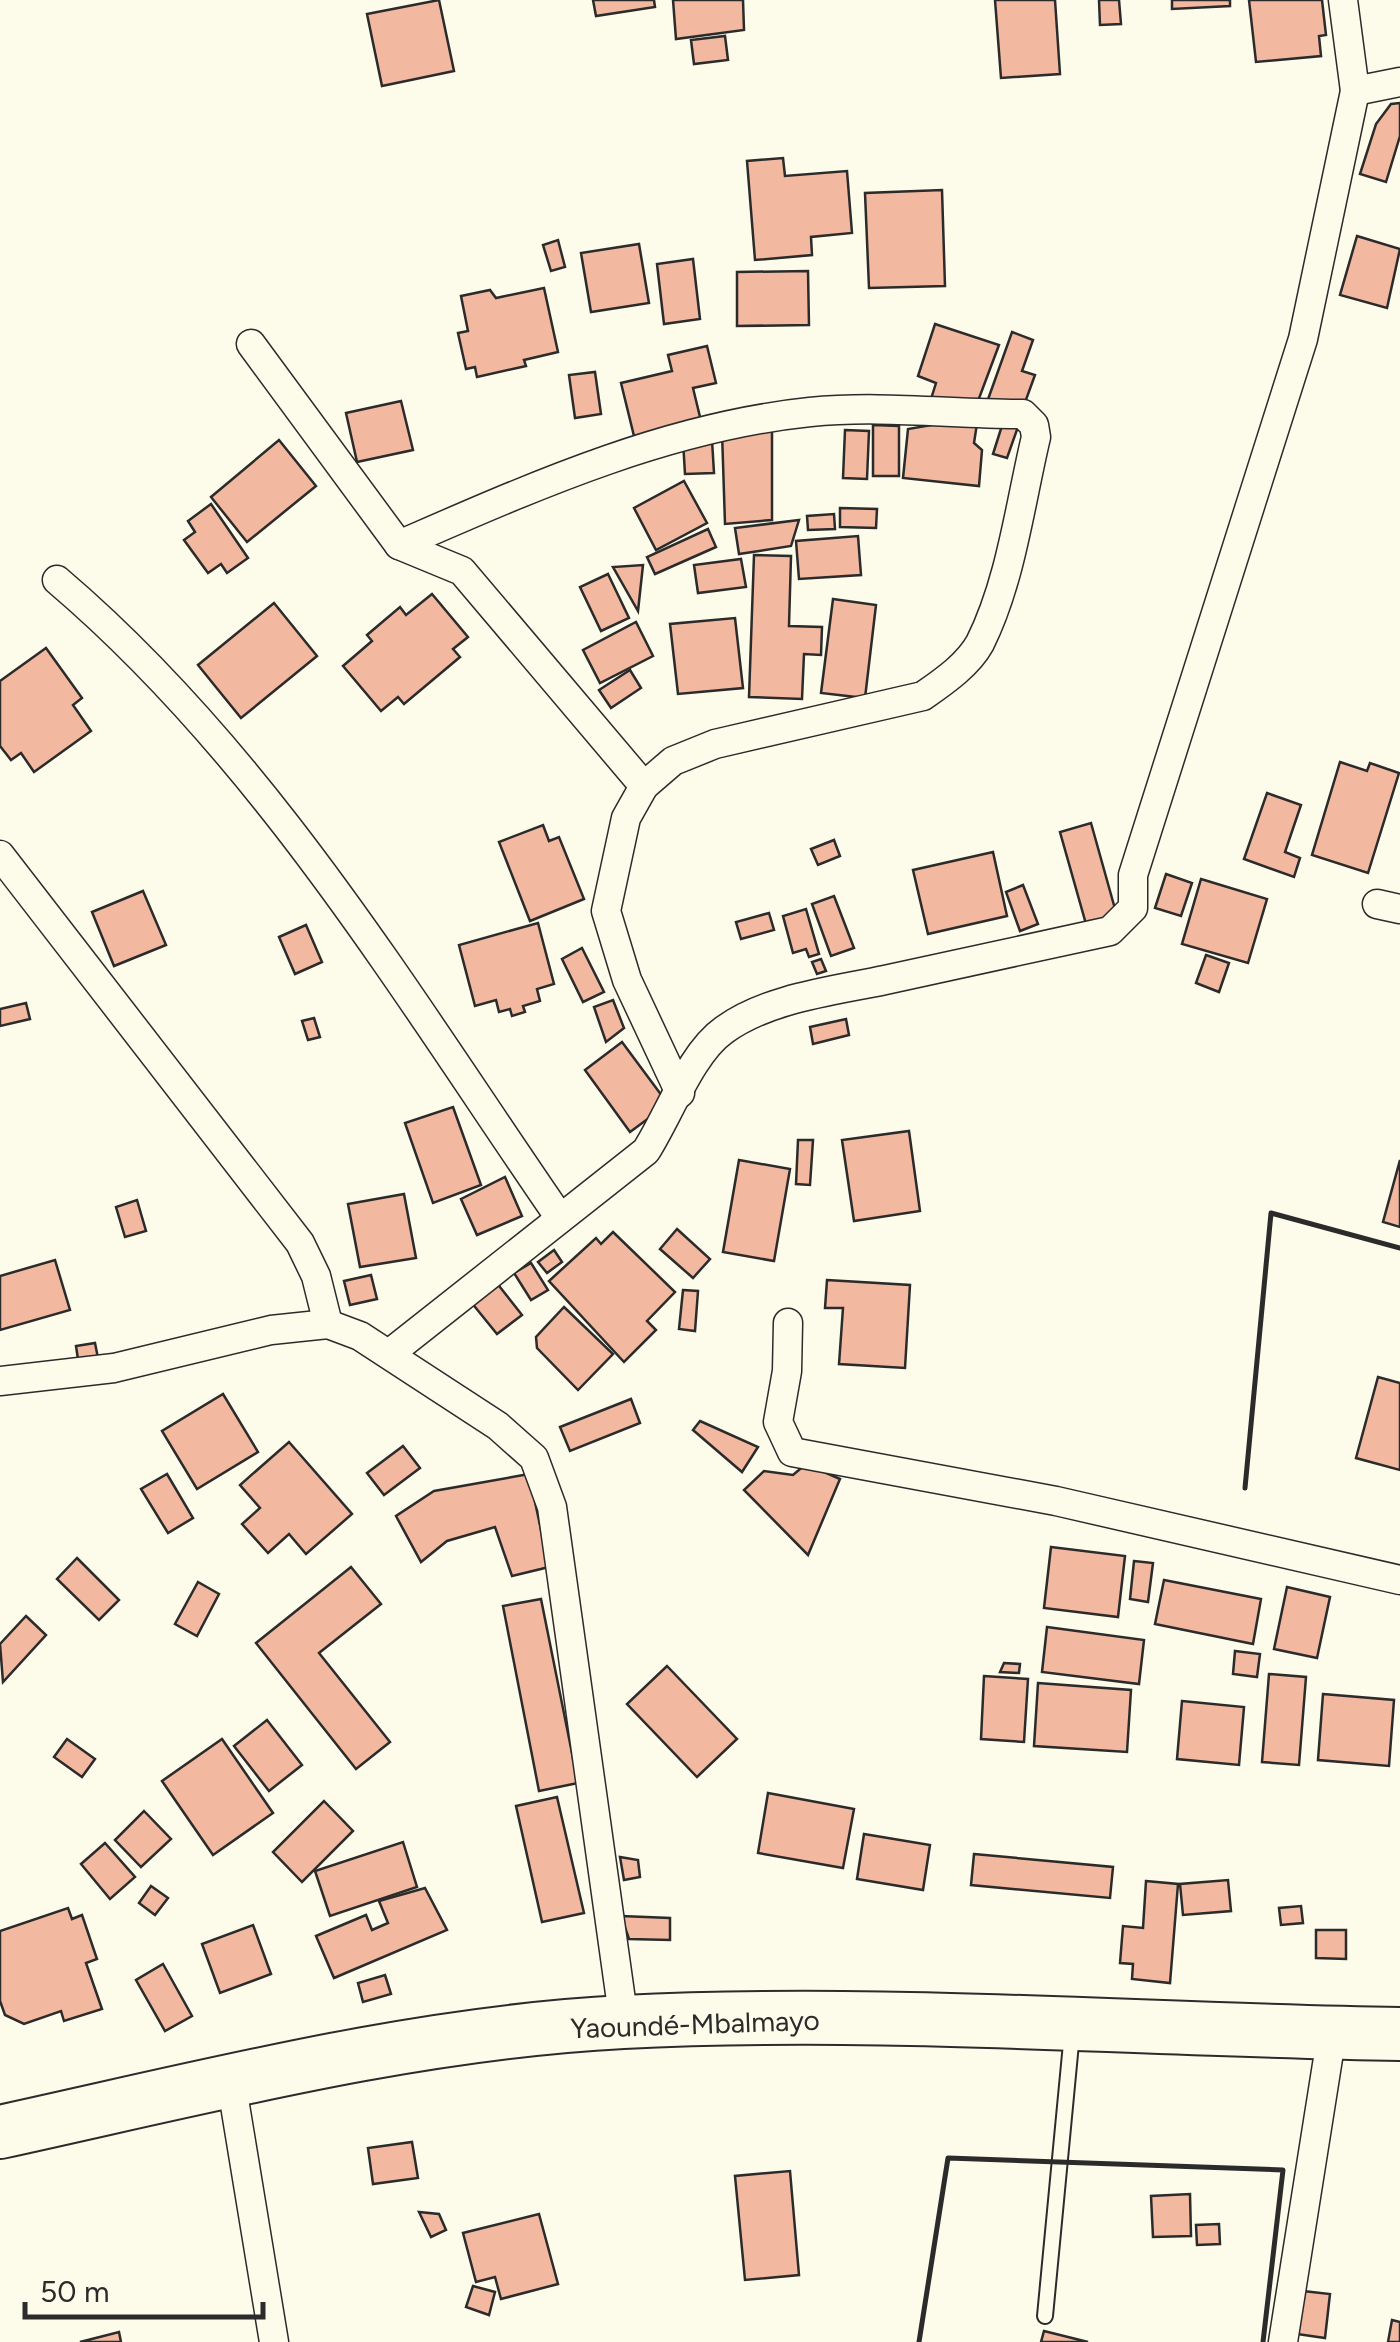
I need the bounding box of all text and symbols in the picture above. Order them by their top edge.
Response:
street label: Yaoundé-Mbalmayo [570,2003,820,2045]
scale bar [25,2257,262,2319]
text: 50 m [40,2273,109,2310]

